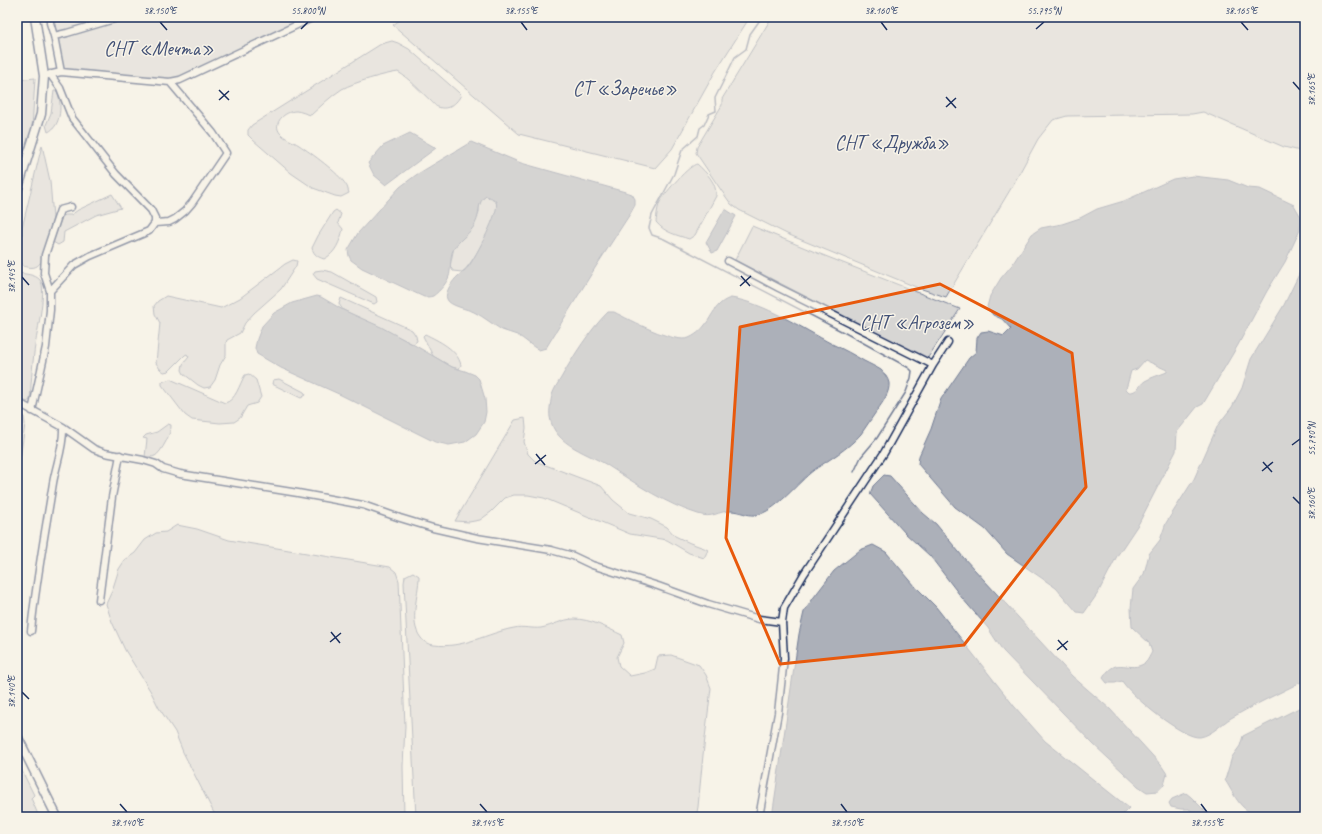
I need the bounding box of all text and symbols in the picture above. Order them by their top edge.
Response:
text: 38.150°E [144,4,178,17]
text: 55.800°N [291,4,327,17]
text: 38.155°E [505,4,539,17]
text: 38.160°E [865,4,899,17]
text: 55.795°N [1027,4,1063,17]
text: 38.165°E [1225,4,1259,17]
park label: СНТ «Мечта» [104,36,214,61]
text: 38.165°E [1305,72,1318,106]
park label: СТ «Заречье» [573,76,677,101]
park label: СНТ «Дружба» [835,130,949,155]
text: 38.145°E [5,259,18,293]
park label: СНТ «Агрозем» [860,310,974,335]
text: 55.790°N [1305,420,1318,456]
text: 38.160°E [1305,486,1318,520]
text: 38.140°E [5,674,18,708]
text: 38.140°E [111,816,145,829]
text: 38.145°E [471,816,505,829]
text: 38.150°E [831,816,865,829]
text: 38.155°E [1191,816,1225,829]

